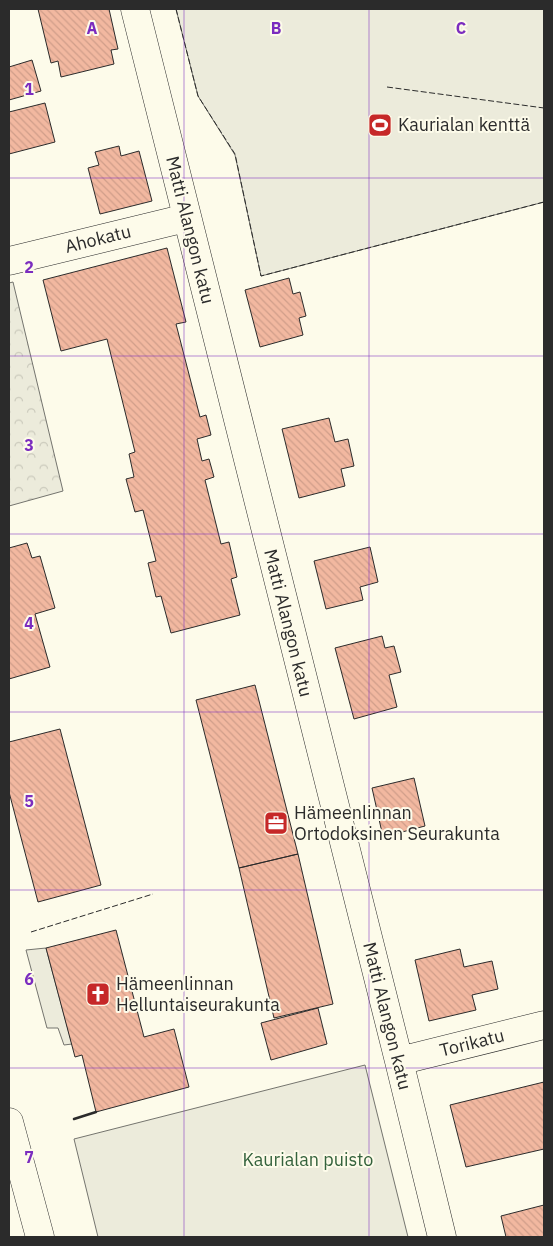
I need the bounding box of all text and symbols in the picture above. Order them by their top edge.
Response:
text: A [87,18,98,38]
text: B [271,18,282,38]
text: C [456,18,466,38]
text: 1 [24,79,34,99]
sports icon: Kaurialan kenttä [367,112,393,138]
place label: Kaurialan kenttä [398,113,530,136]
street label: Matti Alangon katu [161,154,220,306]
street label: Ahokatu [62,219,133,258]
text: 2 [24,257,34,277]
text: 3 [24,435,34,455]
street label: Matti Alangon katu [259,547,318,699]
text: 4 [24,613,34,633]
text: 5 [24,791,34,811]
place label: Hämeenlinnan Ortodoksinen Seurakunta [294,801,500,845]
office icon: Hämeenlinnan Ortodoksinen Seurakunta [263,810,289,836]
street label: Matti Alangon katu [358,940,417,1092]
text: 6 [24,969,34,989]
place label: Hämeenlinnan Helluntaiseurakunta [116,972,280,1016]
church icon: Hämeenlinnan Helluntaiseurakunta [85,981,111,1007]
street label: Torikatu [437,1023,507,1062]
text: 7 [24,1147,34,1167]
park label: Kaurialan puisto [243,1148,373,1171]

